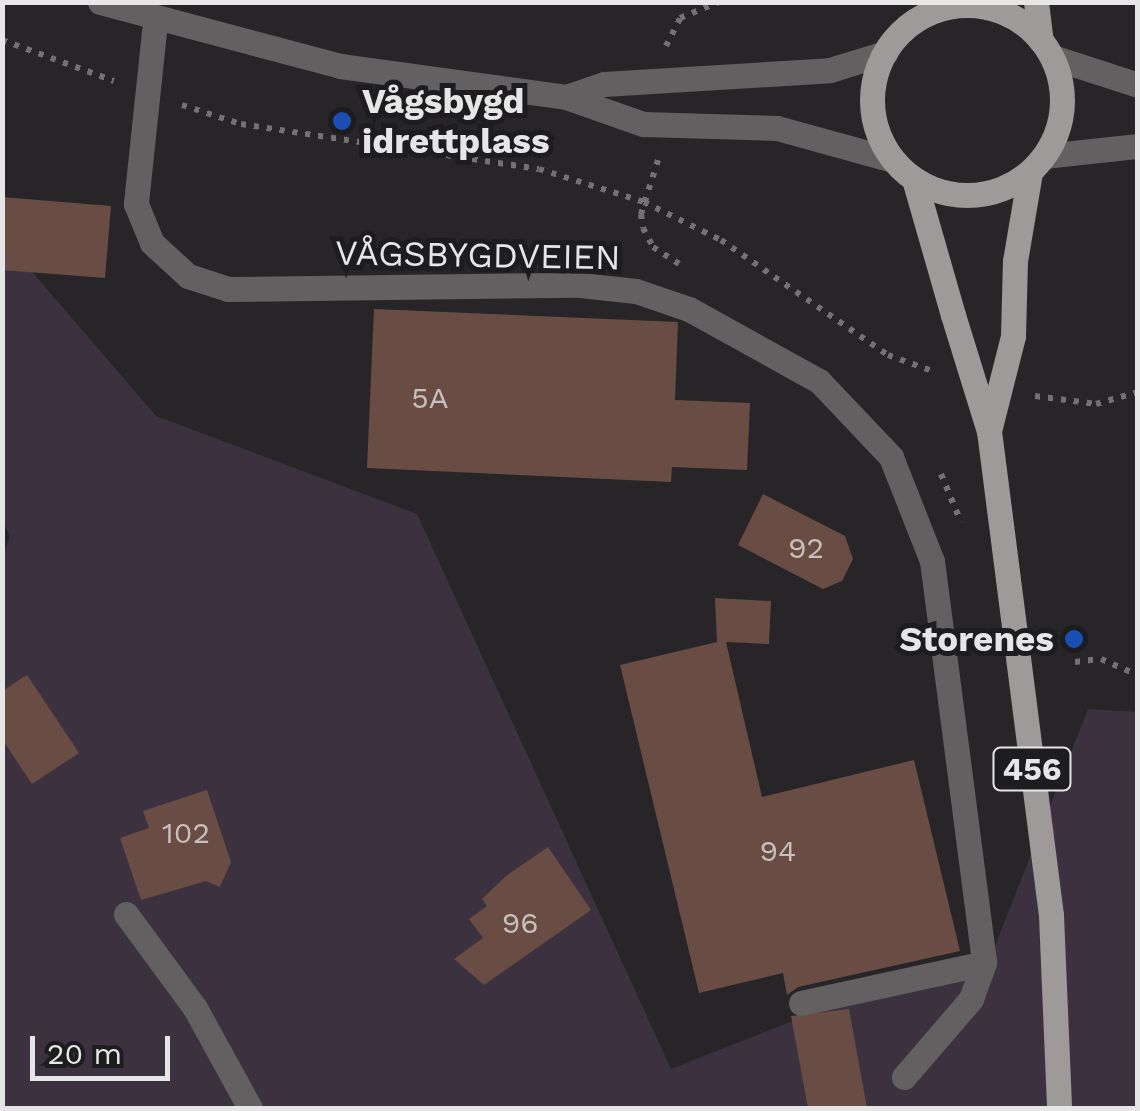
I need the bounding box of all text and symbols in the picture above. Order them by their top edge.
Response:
place label: Vågsbygd idrettplass [362,80,550,162]
marker: Vågsbygd idrettplass [331,110,353,132]
street label: VÅGSBYGDVEIEN [335,232,621,278]
house number: 5A [411,380,449,416]
house number: 92 [788,530,824,566]
place label: Storenes [899,618,1054,660]
marker: Storenes [1063,628,1085,650]
road number: 456 [992,742,1072,796]
house number: 102 [162,815,210,851]
house number: 94 [760,833,796,869]
house number: 96 [502,905,538,941]
scale bar [35,1016,175,1078]
text: 20 m [47,1036,122,1071]

